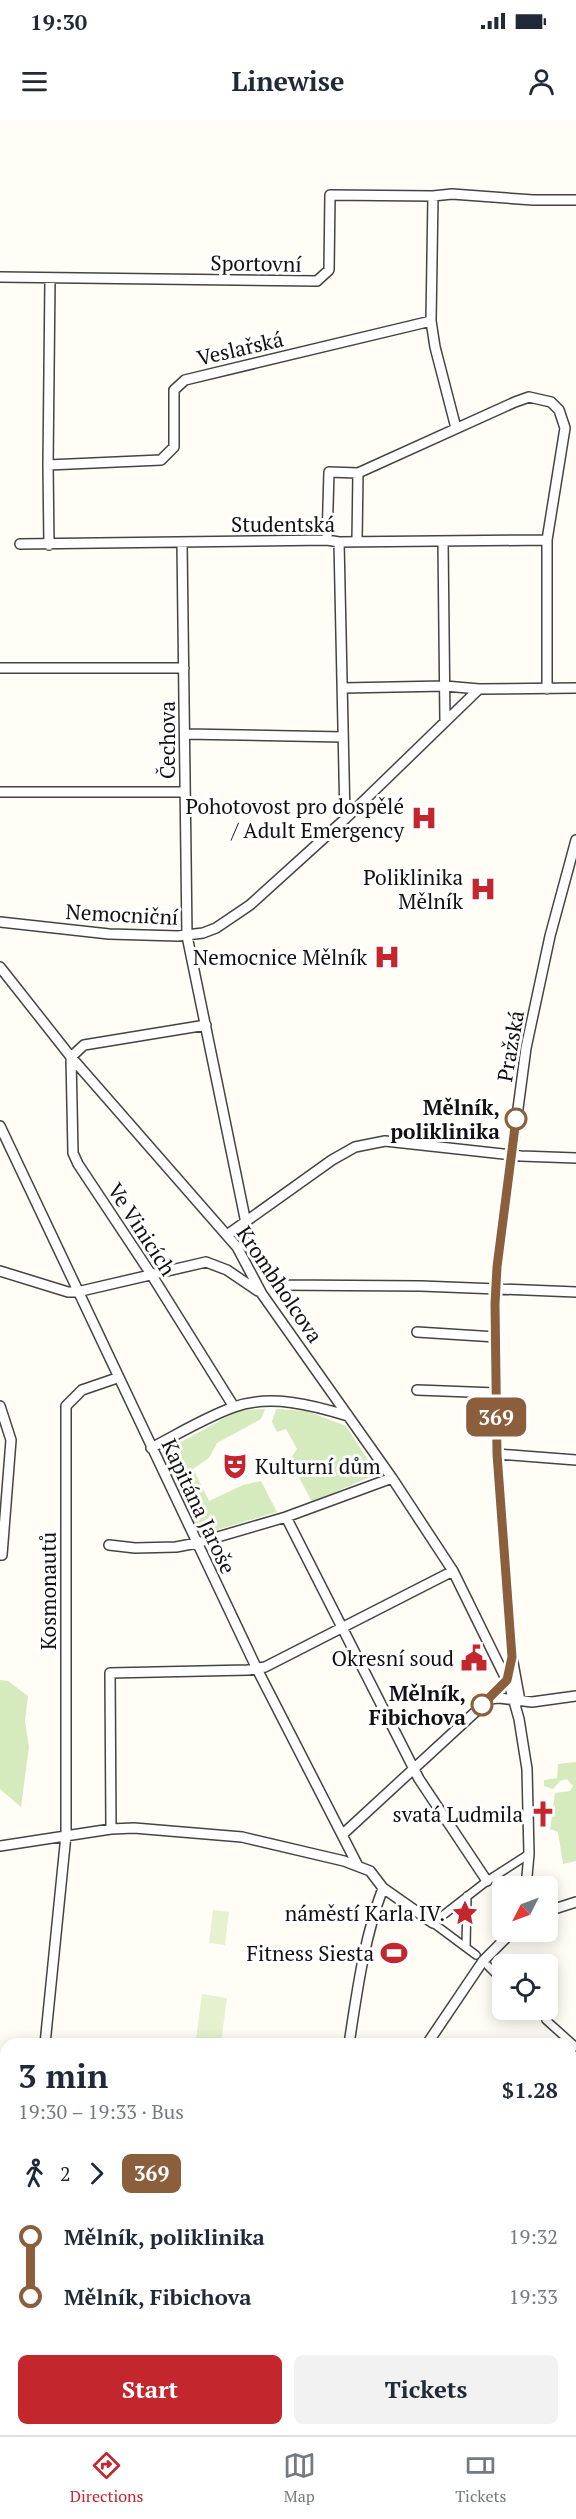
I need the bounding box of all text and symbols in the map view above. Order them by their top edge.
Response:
text: 19:30 [30,7,87,36]
text: Linewise [231,63,345,99]
icon: menu [18,65,51,98]
icon: person [525,65,558,98]
street label: Sportovní [210,248,303,278]
street label: Veslařská [194,324,286,371]
street label: Studentská [231,510,335,538]
street label: Čechova [153,701,181,779]
place label: Pohotovost pro dospělé / Adult Emergency [186,792,404,844]
hospital icon: Pohotovost pro dospělé / Adult Emergency [409,803,439,833]
place label: Poliklinika Mělník [363,863,463,915]
hospital icon: Poliklinika Mělník [468,874,498,904]
street label: Nemocniční [65,897,180,931]
hospital icon: Nemocnice Mělník [372,942,402,972]
place label: Nemocnice Mělník [193,943,367,971]
street label: Pražská [490,1008,530,1084]
place label: Mělník, poliklinika [390,1093,500,1145]
marker: Mělník, poliklinika [505,1108,527,1130]
street label: Ve Vinicích [102,1177,182,1281]
street label: Krombholcova [231,1220,330,1348]
line badge: 369 [462,1398,530,1436]
text: 369 [478,1403,514,1431]
street label: Kapitána Jaroše [155,1434,243,1578]
theatre icon: Kulturní dům [220,1451,250,1481]
place label: Kulturní dům [255,1452,381,1480]
street label: Kosmonautů [34,1532,62,1650]
public building icon: Okresní soud [459,1643,489,1673]
place label: Okresní soud [332,1644,454,1672]
place label: Mělník, Fibichova [369,1679,466,1731]
marker: Mělník, Fibichova [471,1694,493,1716]
church icon: svatá Ludmila [528,1799,558,1829]
place label: svatá Ludmila [393,1800,523,1828]
north arrow [492,1876,558,1942]
map controls [492,1876,558,2020]
place icon: náměstí Karla IV. [450,1898,480,1928]
place label: náměstí Karla IV. [285,1899,445,1927]
sports icon: Fitness Siesta [379,1938,409,1968]
place label: Fitness Siesta [247,1939,374,1967]
button: locate [492,1954,558,2020]
text: 3 min [18,2054,108,2097]
text: $1.28 [502,2075,558,2104]
text: 19:30 – 19:33 · Bus [18,2098,184,2125]
icon: walk [18,2157,51,2190]
icon: forward [80,2157,113,2190]
text: 369 [134,2159,169,2187]
text: 2 [60,2160,71,2187]
text: Mělník, poliklinika [64,2222,265,2251]
text: 19:32 [509,2223,558,2250]
text: Mělník, Fibichova [64,2282,252,2311]
text: 19:33 [509,2283,558,2310]
button: Start [18,2355,282,2424]
button: Tickets [294,2355,558,2424]
tab: Directions [70,2449,143,2507]
tab: Map [283,2449,316,2507]
tab: Tickets [455,2449,506,2507]

